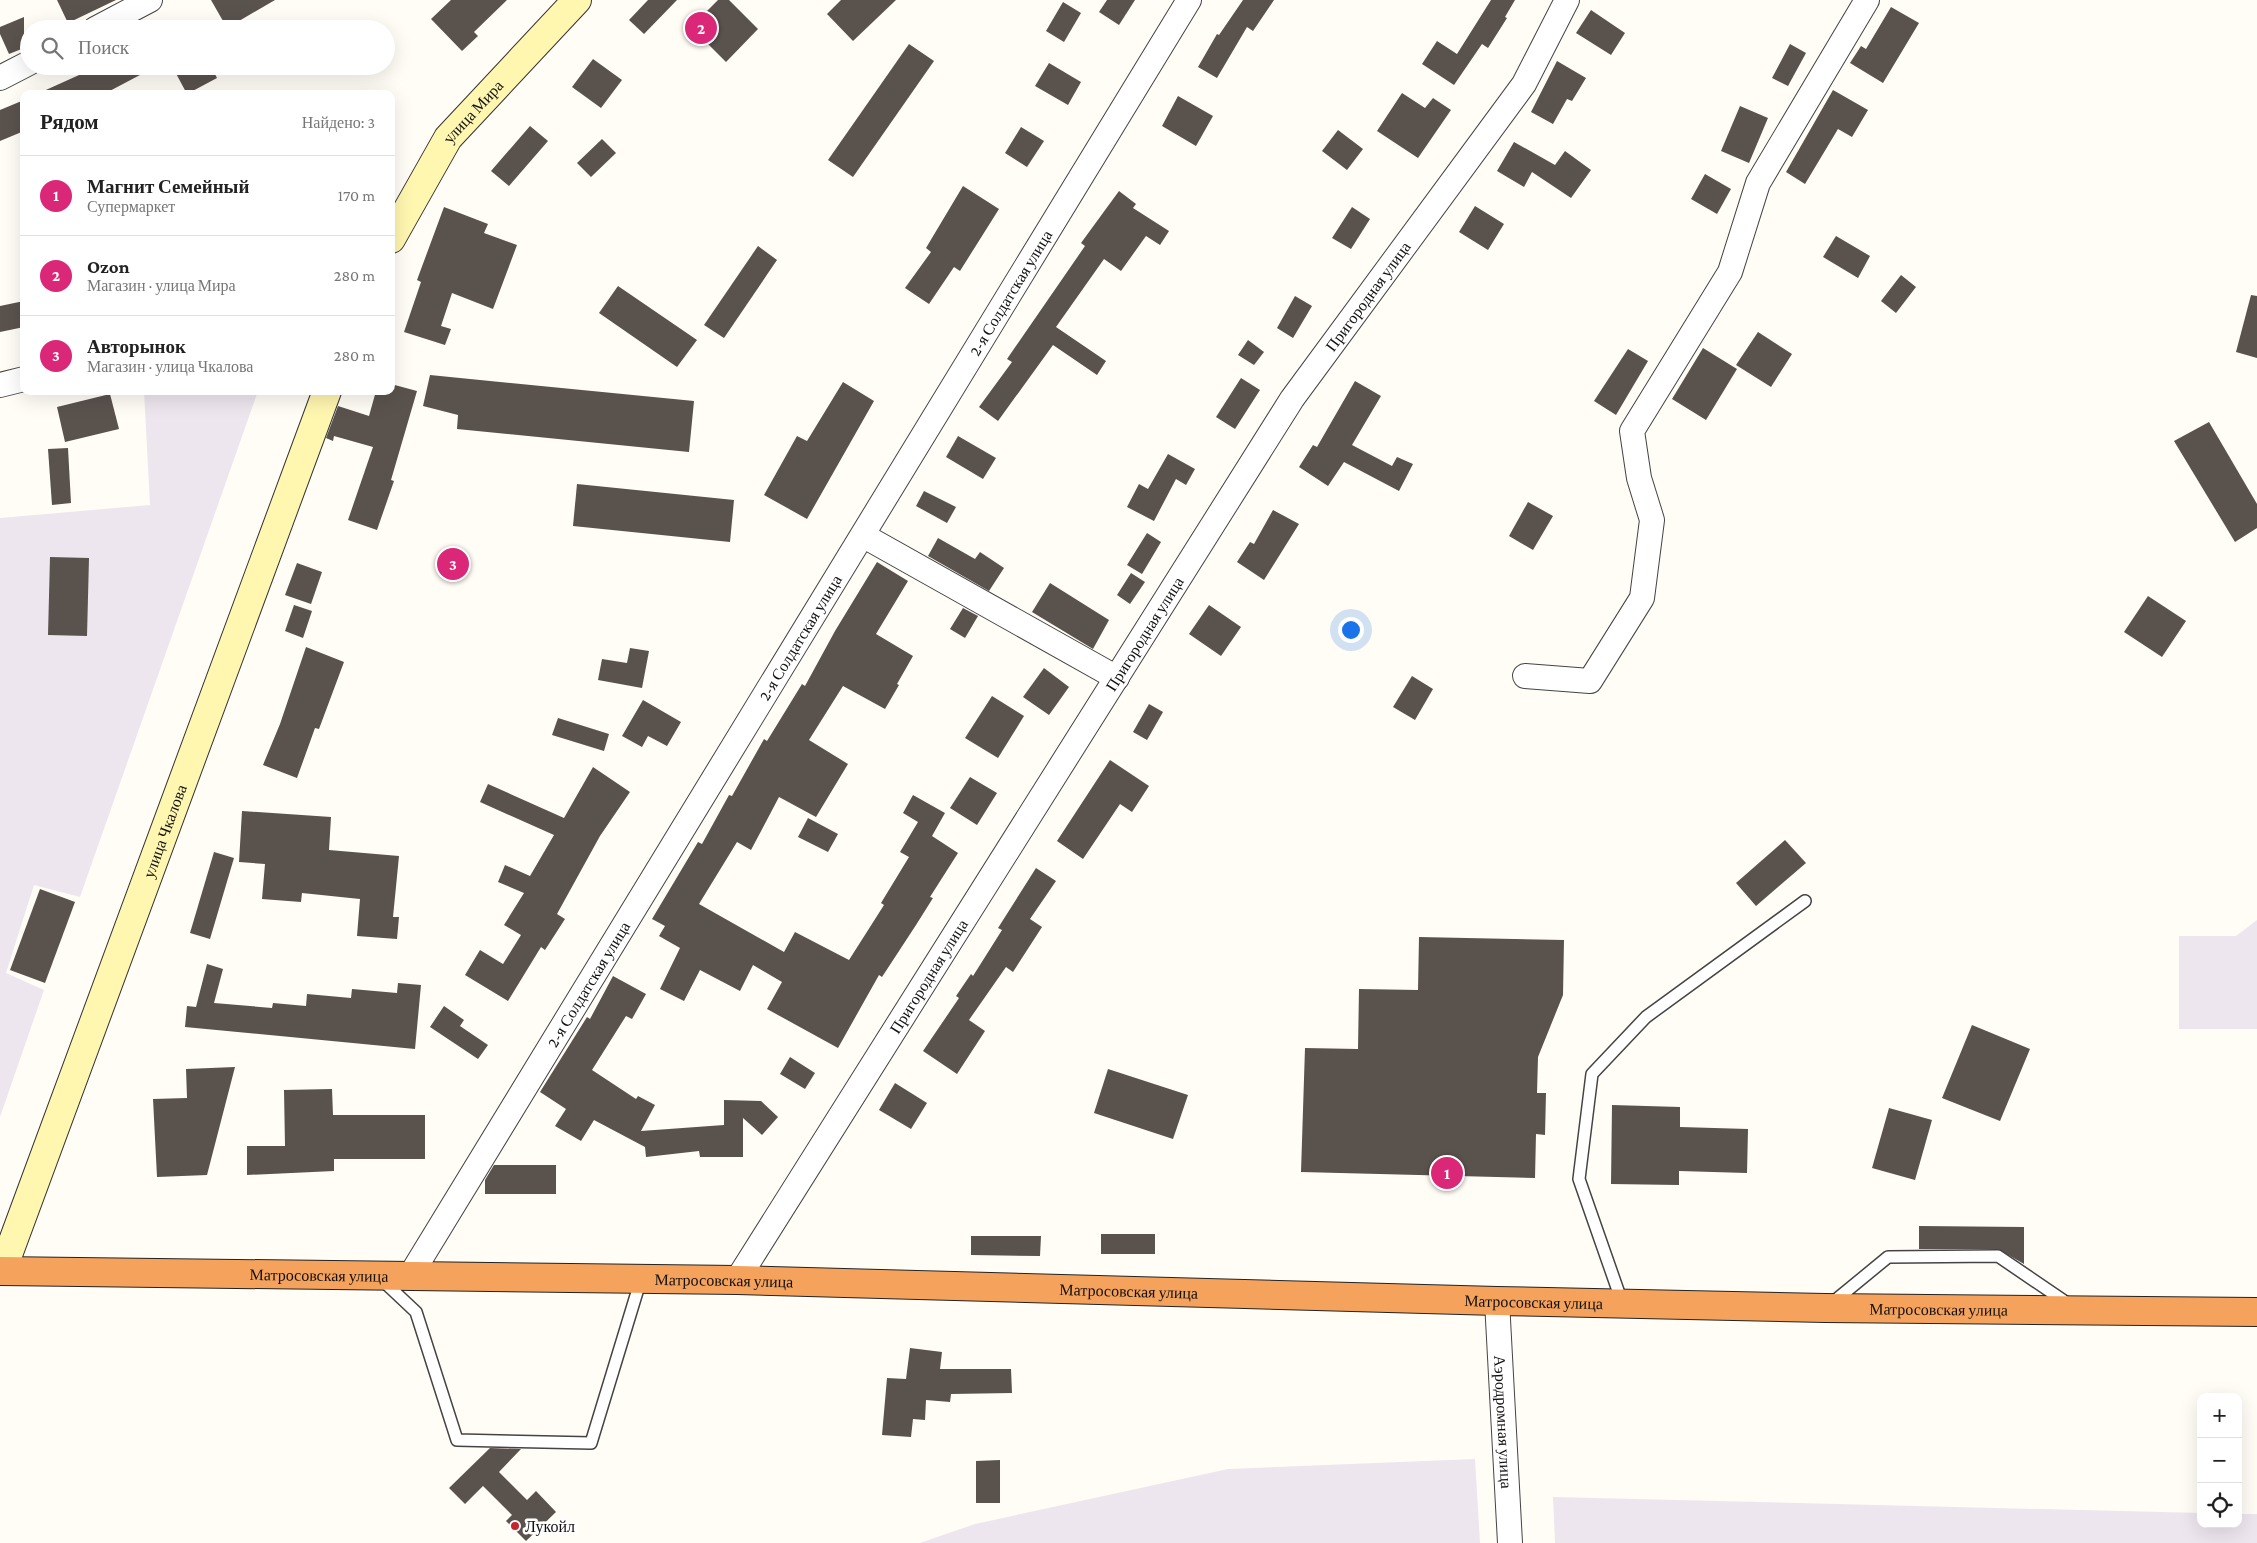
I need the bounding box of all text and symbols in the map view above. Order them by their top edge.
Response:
pin: 2 [685,9,717,47]
search box [20,20,395,75]
icon: search [38,34,66,62]
text: Поиск [78,37,129,58]
street label: улица Мира [439,77,506,146]
text: Рядом [40,110,99,134]
text: Найдено: 3 [302,114,375,131]
text: Магнит Семейный [87,176,249,197]
text: 1 [53,187,59,204]
text: 170 m [338,187,375,204]
text: Супермаркет [87,198,175,215]
street label: 2-я Солдатская улица [966,227,1055,359]
street label: Пригородная улица [1322,238,1414,354]
text: Ozon [87,256,130,277]
text: 2 [52,267,60,284]
text: 280 m [334,267,375,284]
text: Магазин · улица Мира [87,277,236,294]
text: Авторынок [87,336,186,357]
text: 3 [52,347,60,364]
text: 280 m [334,347,375,364]
text: Магазин · улица Чкалова [87,358,253,375]
pin: 3 [437,545,469,583]
street label: 2-я Солдатская улица [755,572,845,703]
street label: Пригородная улица [1102,573,1186,694]
your location [1338,617,1364,643]
street label: улица Чкалова [140,782,189,880]
street label: Пригородная улица [886,916,971,1036]
street label: 2-я Солдатская улица [543,918,633,1050]
pin: 1 [1431,1154,1463,1192]
street label: Матросовская улица [250,1266,388,1285]
street label: Матросовская улица [654,1270,794,1291]
street label: Матросовская улица [1059,1280,1198,1302]
street label: Матросовская улица [1464,1292,1603,1313]
street label: Матросовская улица [1869,1300,2008,1319]
street label: Аэродромная улица [1491,1355,1516,1489]
map controls [2197,1393,2242,1528]
button: + [2197,1393,2242,1438]
button: − [2197,1438,2242,1483]
button: locate [2197,1483,2242,1528]
place label: Лукойл [525,1518,575,1536]
marker: Лукойл [509,1520,521,1532]

